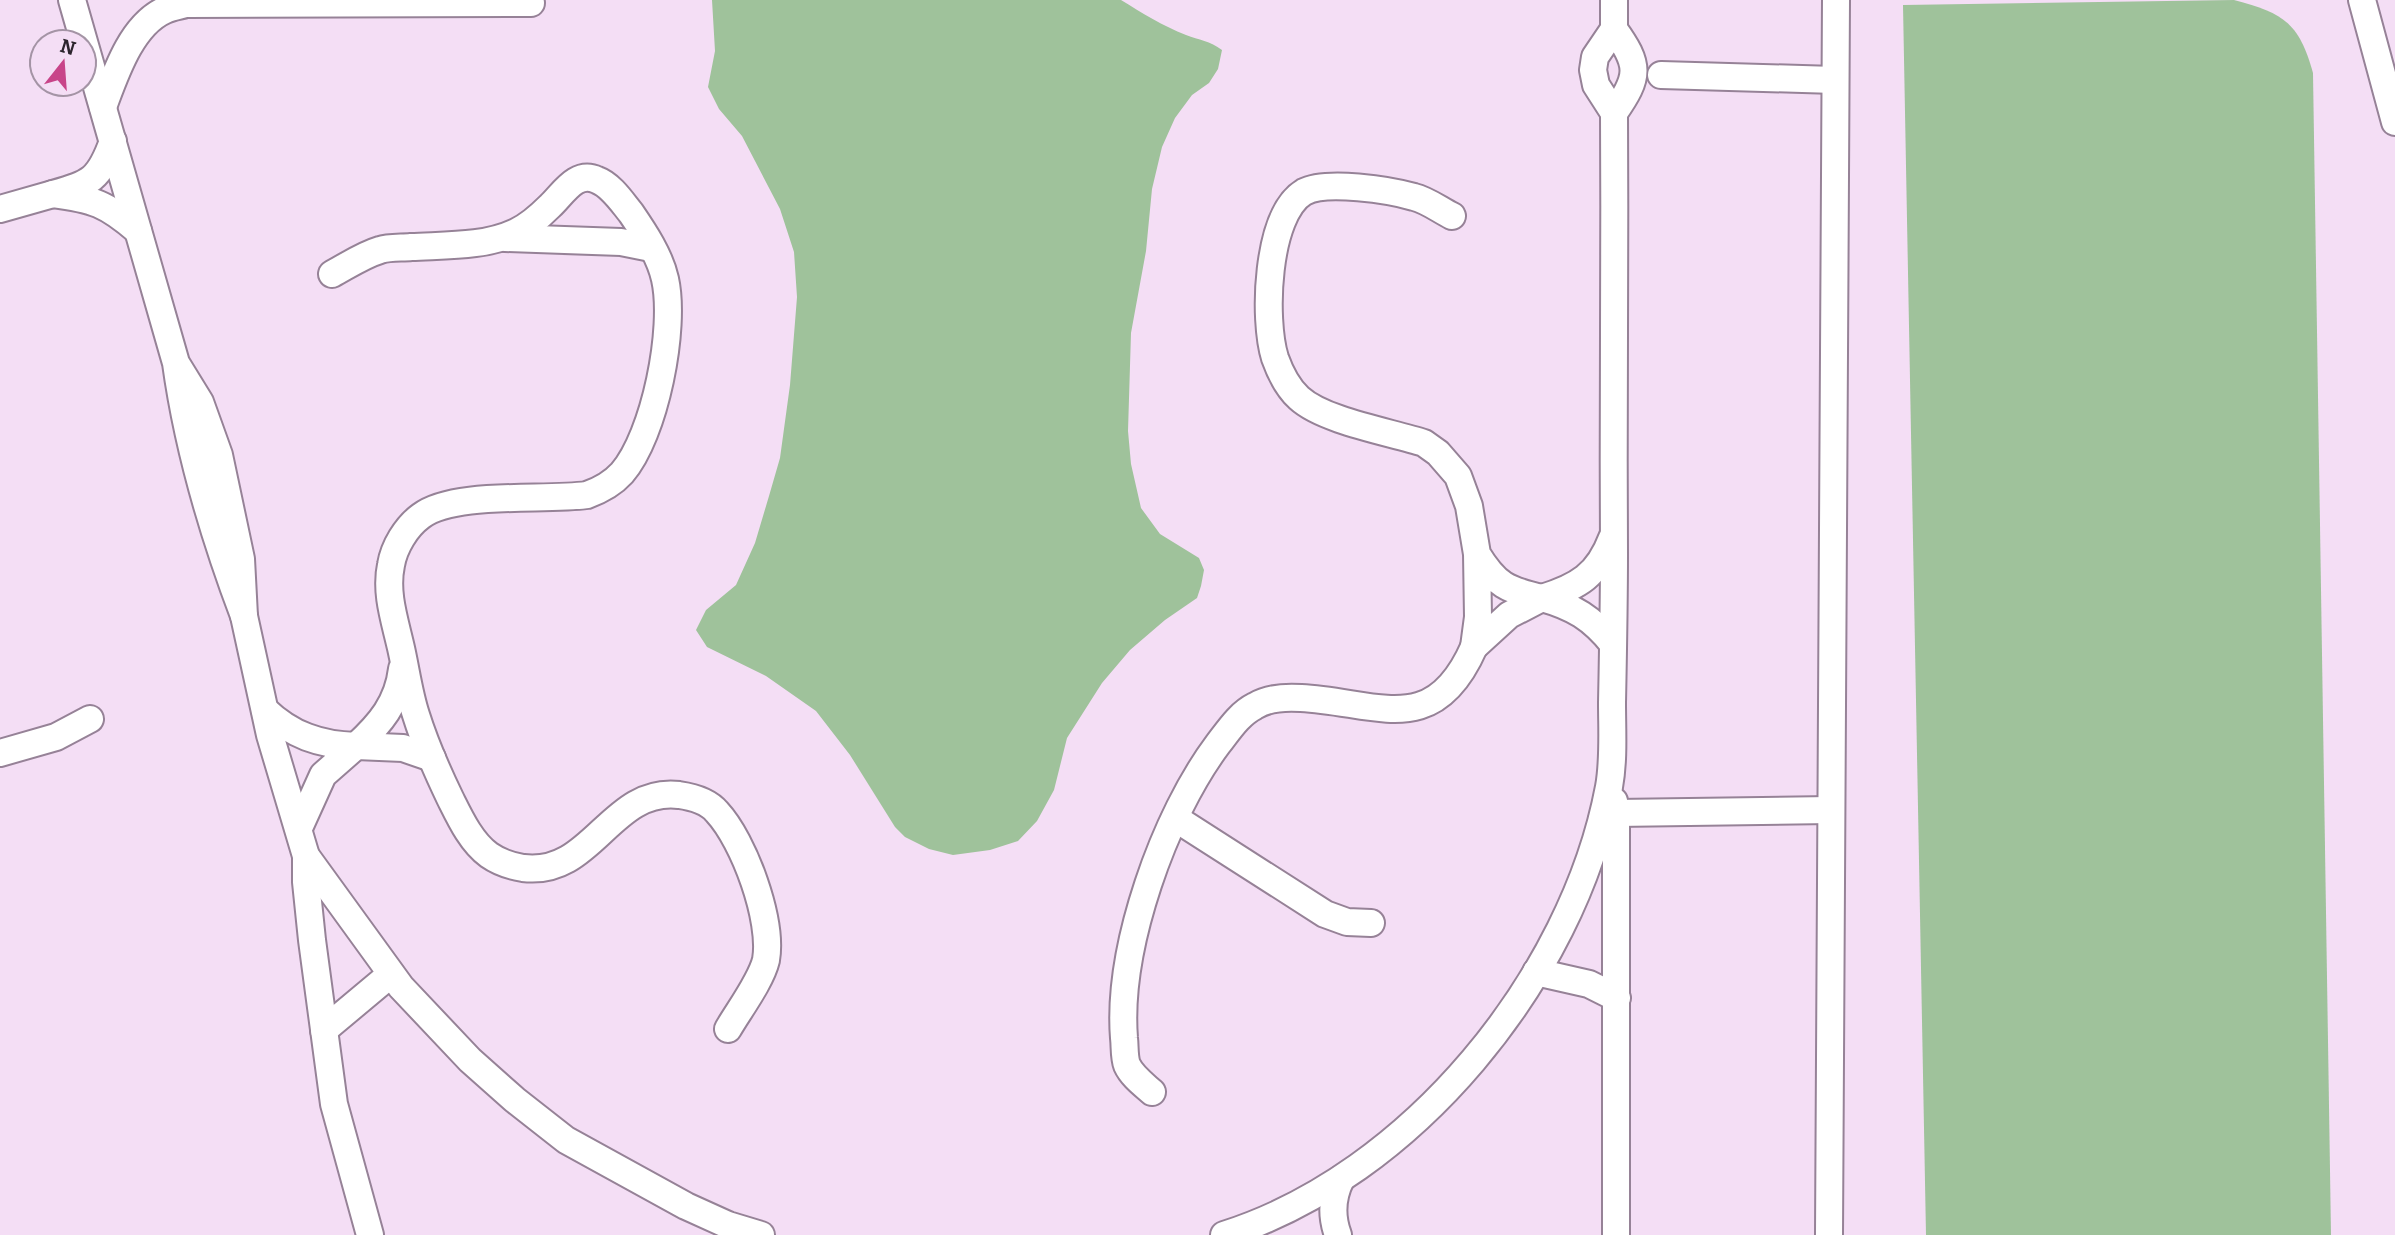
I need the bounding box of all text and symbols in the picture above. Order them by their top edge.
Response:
north arrow [28,28,98,98]
text: N [57,34,79,60]

